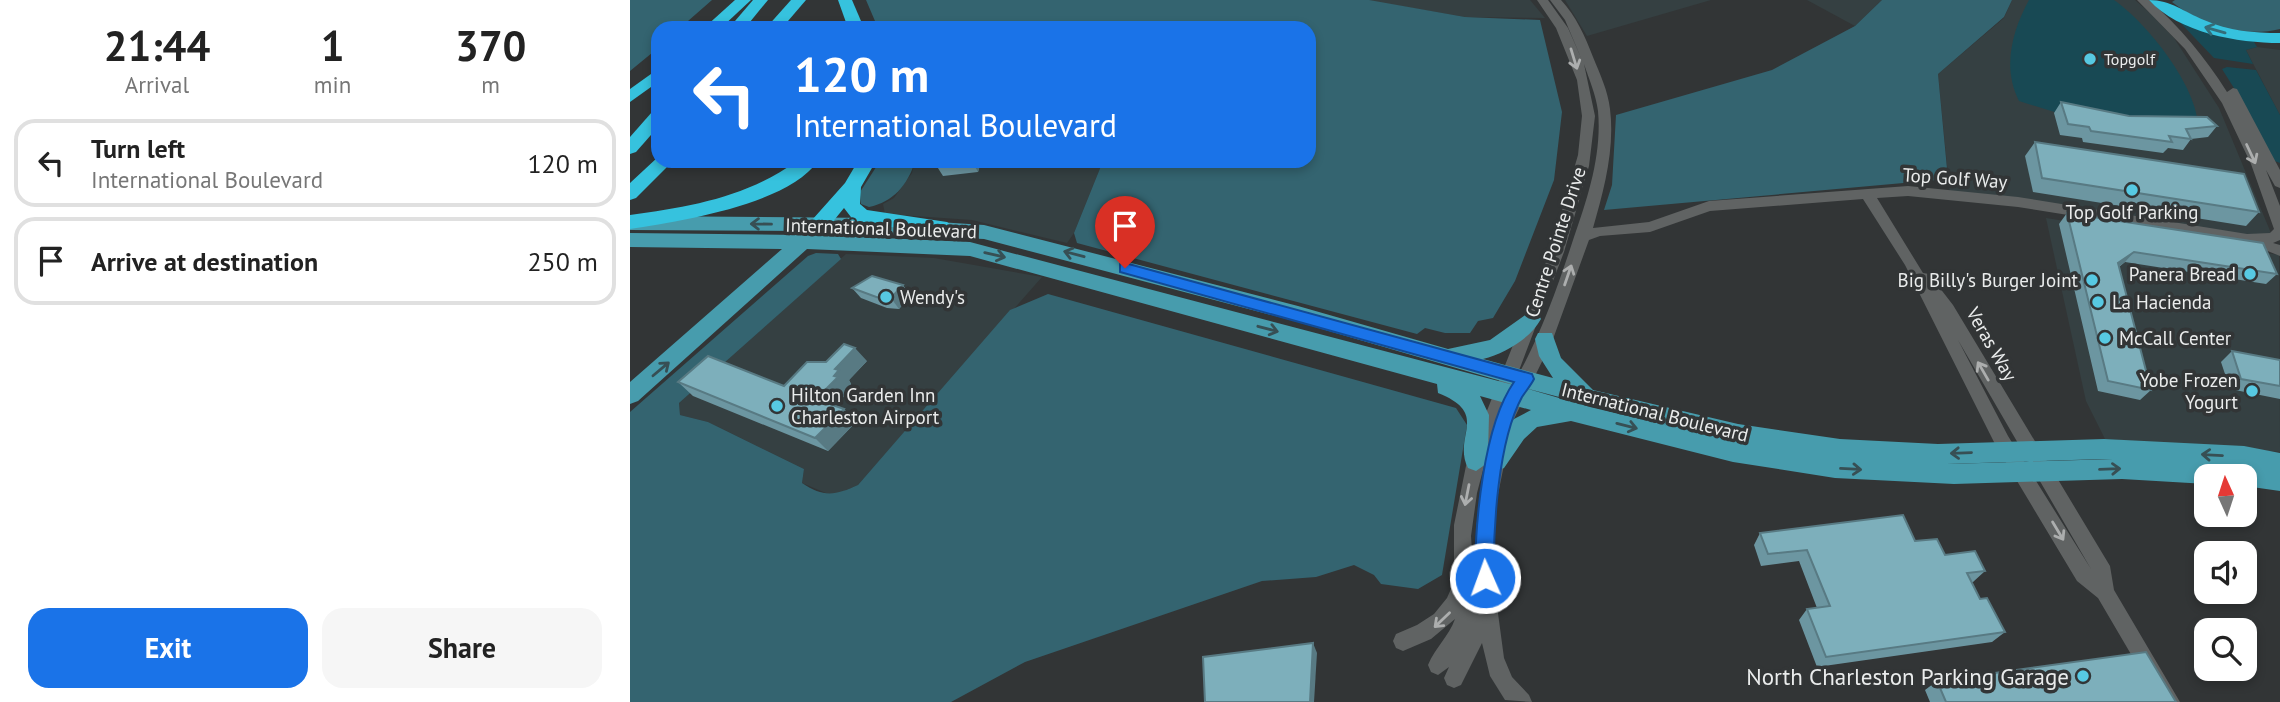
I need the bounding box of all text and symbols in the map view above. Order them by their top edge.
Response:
text: 21:44 [104,18,210,73]
text: 1 [321,18,344,73]
text: 370 [455,18,526,73]
one-way arrow [2204,23,2227,36]
text: 120 m [794,42,929,106]
one-way arrow [1569,48,1581,70]
icon: left [679,49,770,140]
place label: Topgolf [2104,49,2156,69]
marker: Topgolf [2082,51,2098,67]
text: Arrival [125,70,189,99]
text: min [314,70,351,99]
text: m [481,70,500,99]
text: International Boulevard [794,104,1117,146]
text: Turn left [91,132,185,165]
one-way arrow [2245,143,2258,164]
icon: left [32,144,70,182]
text: 120 m [527,147,598,180]
street label: Top Golf Way [1902,162,2008,194]
street label: Centre Pointe Drive [1519,164,1591,320]
text: International Boulevard [91,165,323,194]
marker: Top Golf Parking [2124,182,2140,198]
pin [1095,196,1155,268]
place label: Top Golf Parking [2066,200,2198,224]
icon: arrive [1106,207,1144,245]
street label: International Boulevard [785,213,977,243]
one-way arrow [749,217,772,231]
icon: arrive [32,242,70,280]
text: Arrive at destination [91,245,318,278]
text: 250 m [527,245,598,278]
one-way arrow [1063,247,1086,260]
one-way arrow [983,249,1005,262]
place label: Panera Bread [2129,262,2236,286]
one-way arrow [1563,265,1575,287]
marker: Panera Bread [2242,266,2258,282]
place label: Big Billy's Burger Joint [1898,268,2079,292]
marker: Big Billy's Burger Joint [2084,272,2100,288]
place label: Wendy's [900,285,965,309]
marker: Wendy's [878,289,894,305]
place label: La Hacienda [2112,290,2211,314]
marker: La Hacienda [2090,294,2106,310]
street label: Veras Way [1961,302,2023,385]
one-way arrow [1257,323,1279,336]
place label: McCall Center [2119,326,2232,350]
marker: McCall Center [2097,330,2113,346]
one-way arrow [651,361,669,377]
one-way arrow [1976,362,1990,382]
place label: Yobe Frozen Yogurt [2139,368,2239,414]
street label: International Boulevard [1559,377,1751,447]
place label: Hilton Garden Inn Charleston Airport [791,383,940,429]
marker: Yobe Frozen Yogurt [2244,383,2260,399]
marker: Hilton Garden Inn Charleston Airport [769,398,785,414]
one-way arrow [1616,420,1638,433]
one-way arrow [1949,446,1972,460]
one-way arrow [2201,448,2224,461]
one-way arrow [1839,462,1862,475]
one-way arrow [2098,463,2121,476]
north arrow [2194,464,2258,527]
map controls [2194,464,2257,681]
one-way arrow [1460,483,1473,506]
one-way arrow [2051,521,2065,541]
position arrow [1448,541,1522,615]
button: sound [2194,541,2257,604]
button: Exit [28,608,308,688]
button: Share [322,608,602,688]
one-way arrow [1434,611,1451,628]
button: search [2194,618,2257,681]
place label: North Charleston Parking Garage [1746,662,2069,691]
marker: North Charleston Parking Garage [2075,668,2091,684]

